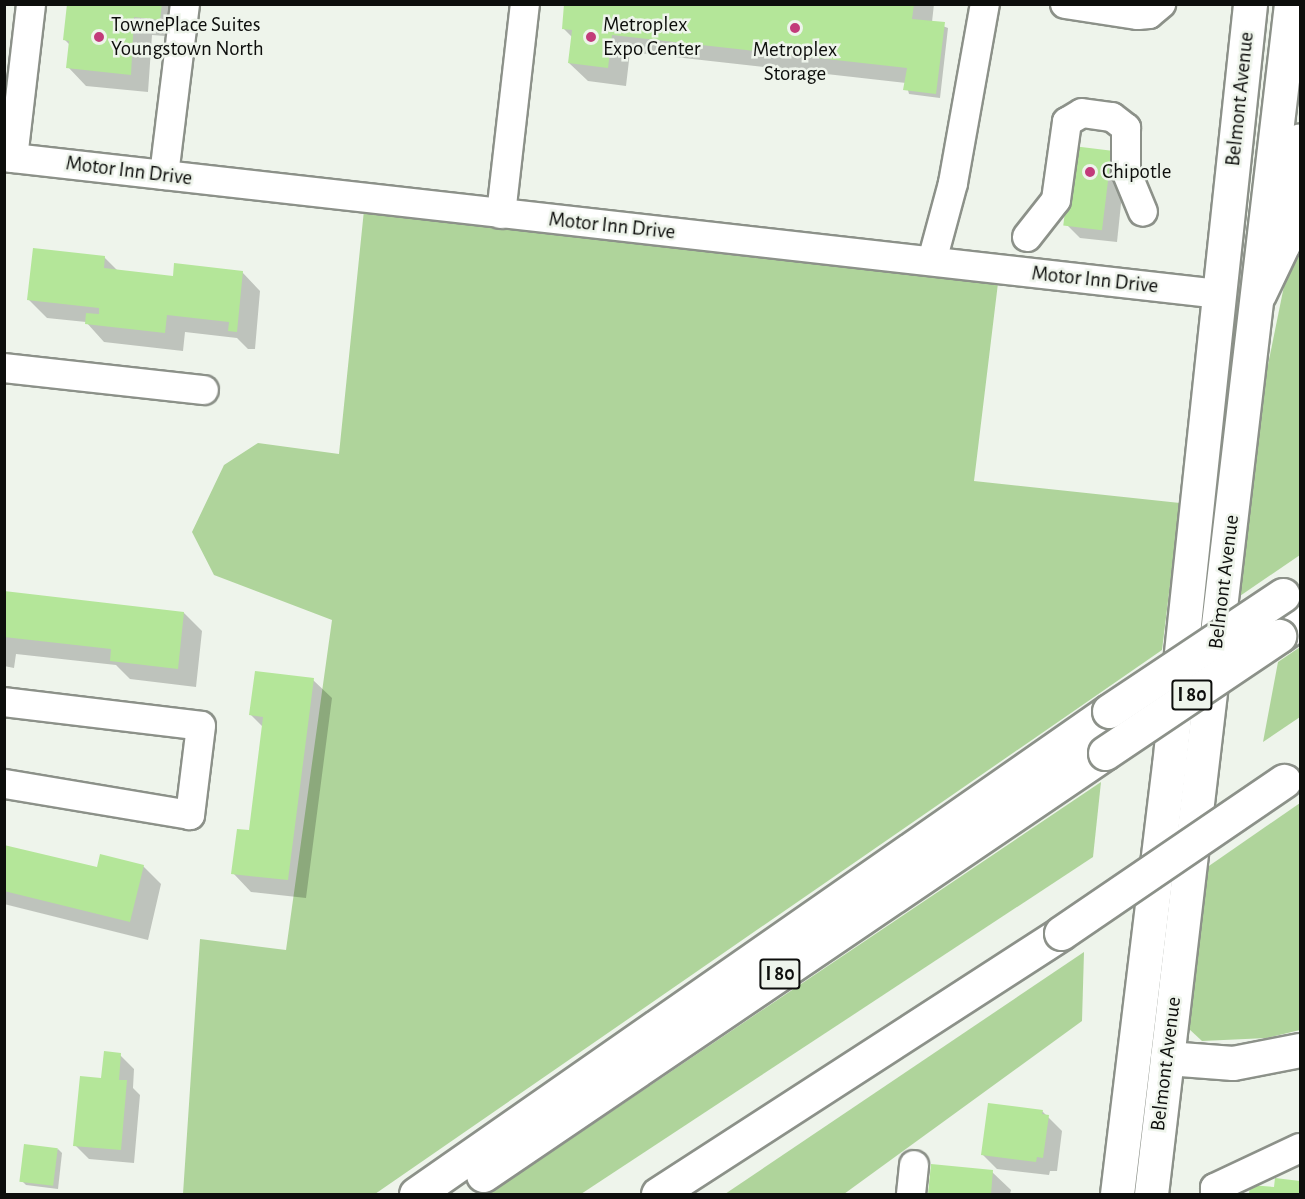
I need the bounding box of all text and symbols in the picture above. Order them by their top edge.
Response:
place label: TownePlace Suites Youngstown North [111,12,264,62]
place label: Metroplex Expo Center [603,12,701,62]
marker: Metroplex Storage [788,21,802,35]
marker: TownePlace Suites Youngstown North [92,30,106,44]
marker: Metroplex Expo Center [584,30,598,44]
street label: Belmont Avenue [1220,31,1260,167]
place label: Metroplex Storage [753,37,837,87]
street label: Motor Inn Drive [64,151,194,191]
place label: Chipotle [1102,159,1171,185]
marker: Chipotle [1083,165,1097,179]
street label: Motor Inn Drive [547,207,677,245]
street label: Motor Inn Drive [1030,261,1160,299]
street label: Belmont Avenue [1203,513,1245,651]
road number: I 80 [1171,678,1213,712]
road number: I 80 [759,957,801,991]
street label: Belmont Avenue [1145,995,1187,1133]

